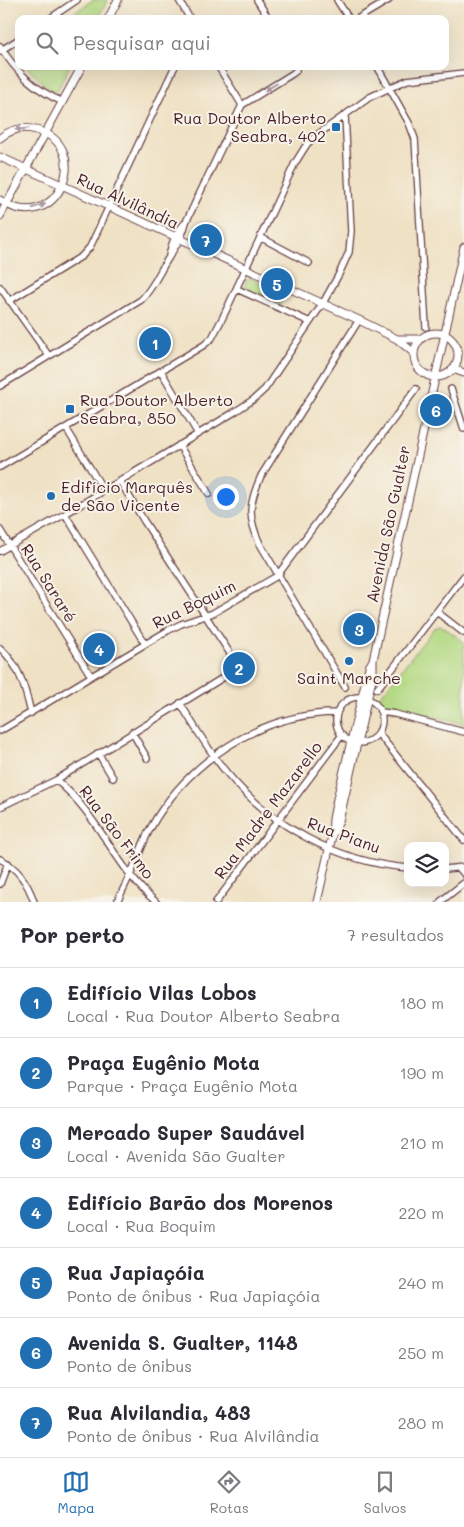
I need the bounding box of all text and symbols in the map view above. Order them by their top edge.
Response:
search box [15,15,449,70]
icon: search [33,29,61,57]
text: Pesquisar aqui [73,30,211,55]
one-way arrow [265,83,278,92]
place label: Rua Doutor Alberto Seabra, 402 [173,107,326,146]
marker: Rua Doutor Alberto Seabra, 402 [330,121,342,133]
one-way arrow [14,126,30,134]
street label: Rua Alvilândia [74,168,183,233]
one-way arrow [31,202,46,210]
pin: 7 [190,221,222,259]
pin: 5 [261,265,293,303]
pin: 1 [139,324,171,362]
place label: Rua Doutor Alberto Seabra, 850 [80,389,233,428]
pin: 6 [420,391,452,429]
marker: Rua Doutor Alberto Seabra, 850 [64,403,76,415]
street label: Avenida São Gualter [361,443,414,604]
place label: Edifício Marquês de São Vicente [61,476,193,515]
your location [213,484,239,510]
marker: Edifício Marquês de São Vicente [45,490,57,502]
street label: Rua Sararé [17,539,82,626]
street label: Rua Boquim [149,574,239,633]
pin: 3 [343,610,375,648]
pin: 4 [83,630,115,668]
pin: 2 [223,649,255,687]
marker: Saint Marche [343,655,355,667]
place label: Saint Marche [297,667,401,688]
street label: Rua Madre Mazarello [209,737,326,883]
street label: Rua São Frimo [75,781,159,883]
street label: Rua Pianu [305,812,384,857]
map controls [404,842,449,887]
button: layers [404,842,449,887]
text: Por perto [20,921,124,948]
text: 7 resultados [347,924,444,945]
text: Edifício Vilas Lobos [67,980,257,1005]
text: 1 [32,992,40,1013]
text: 180 m [399,992,444,1013]
text: Local · Rua Doutor Alberto Seabra [67,1005,340,1026]
text: Praça Eugênio Mota [67,1050,260,1075]
text: 2 [32,1062,40,1083]
text: 190 m [400,1062,444,1083]
text: Parque · Praça Eugênio Mota [67,1075,298,1096]
text: Mercado Super Saudável [67,1120,305,1145]
text: 3 [31,1132,41,1153]
text: 210 m [400,1132,444,1153]
text: Local · Avenida São Gualter [67,1145,286,1166]
text: Edifício Barão dos Morenos [67,1190,333,1215]
text: 4 [31,1202,41,1223]
text: 220 m [398,1202,444,1223]
text: Local · Rua Boquim [67,1215,216,1236]
text: Rua Japiaçóia [67,1260,205,1285]
text: 5 [31,1272,41,1293]
text: 240 m [398,1272,444,1293]
text: Ponto de ônibus · Rua Japiaçóia [67,1285,320,1306]
text: Avenida S. Gualter, 1148 [67,1330,298,1355]
text: 6 [31,1342,41,1363]
text: 250 m [398,1342,444,1363]
text: Ponto de ônibus [67,1355,192,1376]
text: Rua Alvilandia, 483 [67,1400,250,1425]
text: 7 [32,1412,40,1433]
text: 280 m [398,1412,444,1433]
text: Ponto de ônibus · Rua Alvilândia [67,1425,320,1446]
tab: Mapa [58,1468,95,1517]
tab: Rotas [210,1468,249,1517]
tab: Salvos [364,1468,406,1517]

